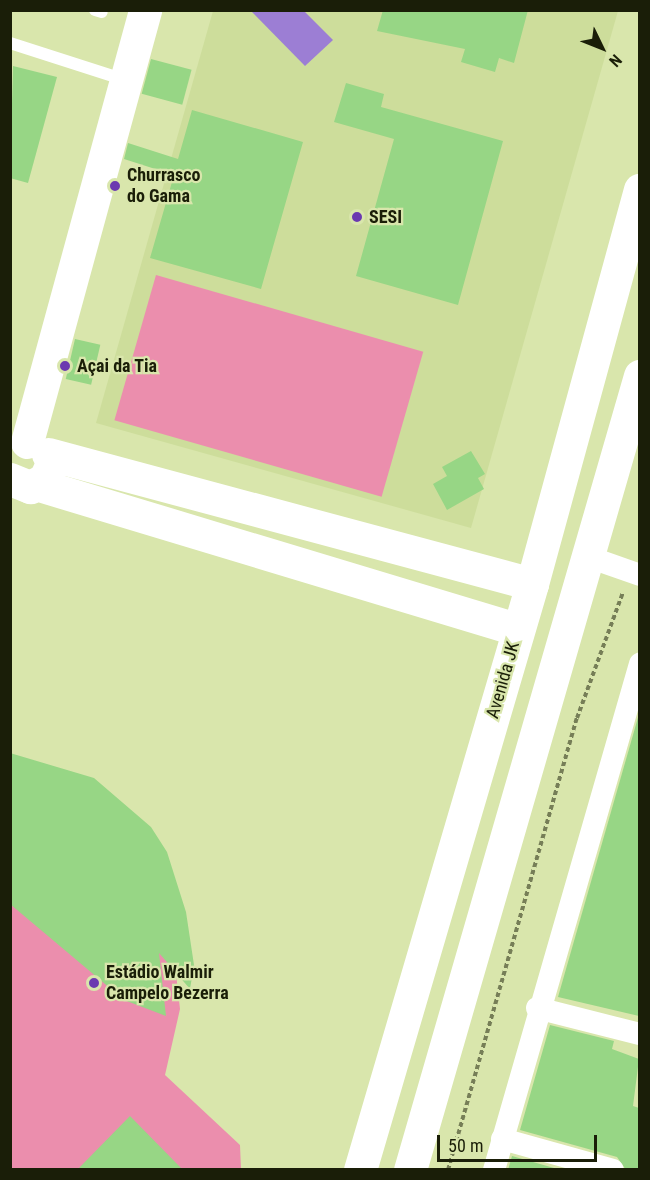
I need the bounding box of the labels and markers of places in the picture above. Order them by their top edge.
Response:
place label: Churrasco do Gama [127,165,201,207]
marker: Churrasco do Gama [108,179,122,193]
place label: SESI [369,206,402,228]
marker: SESI [350,210,364,224]
place label: Açai da Tia [77,355,158,377]
marker: Açai da Tia [58,359,72,373]
place label: Estádio Walmir Campelo Bezerra [106,962,229,1004]
marker: Estádio Walmir Campelo Bezerra [87,976,101,990]

